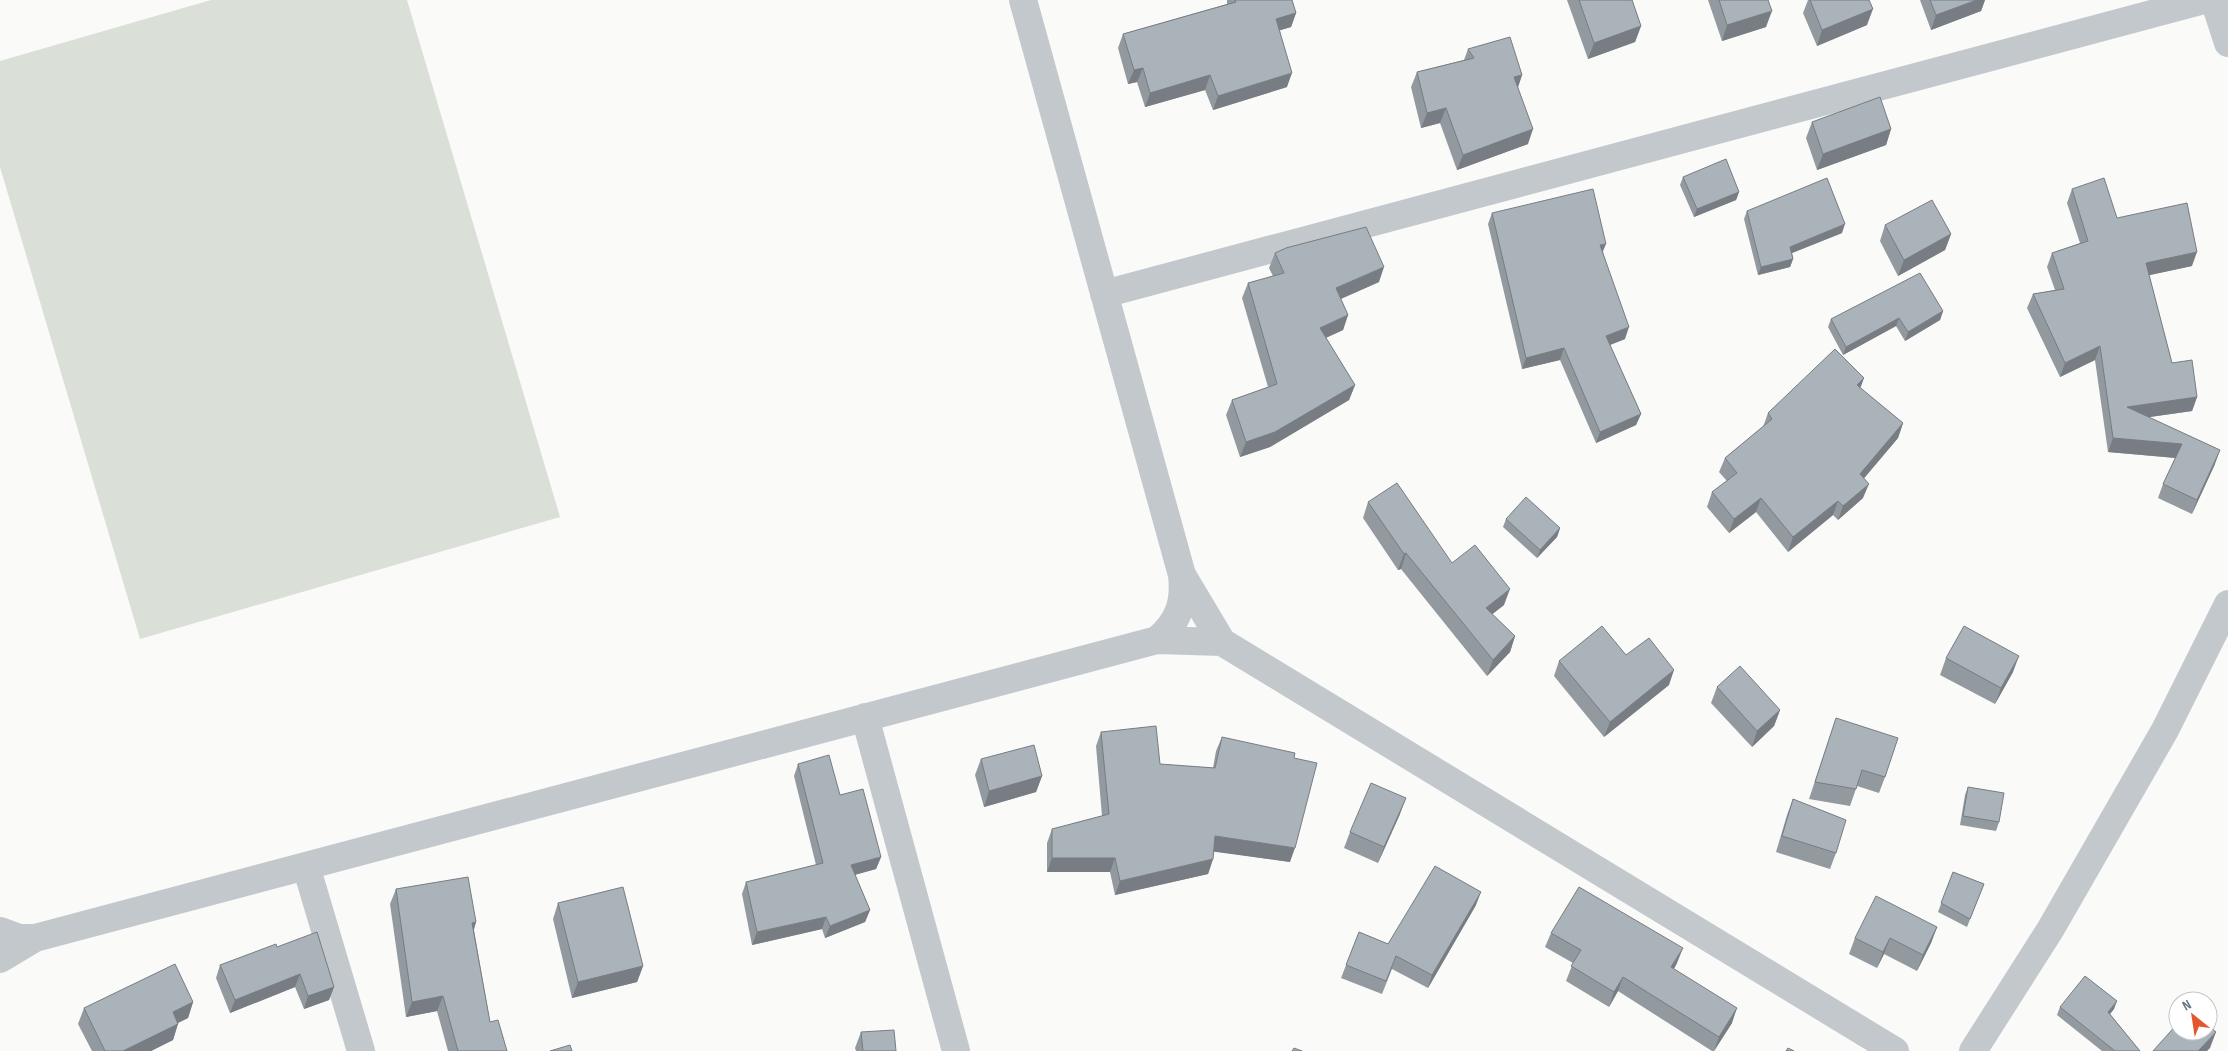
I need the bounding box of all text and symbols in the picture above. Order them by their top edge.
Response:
north arrow [2168,991,2218,1041]
text: N [2179,996,2194,1014]

